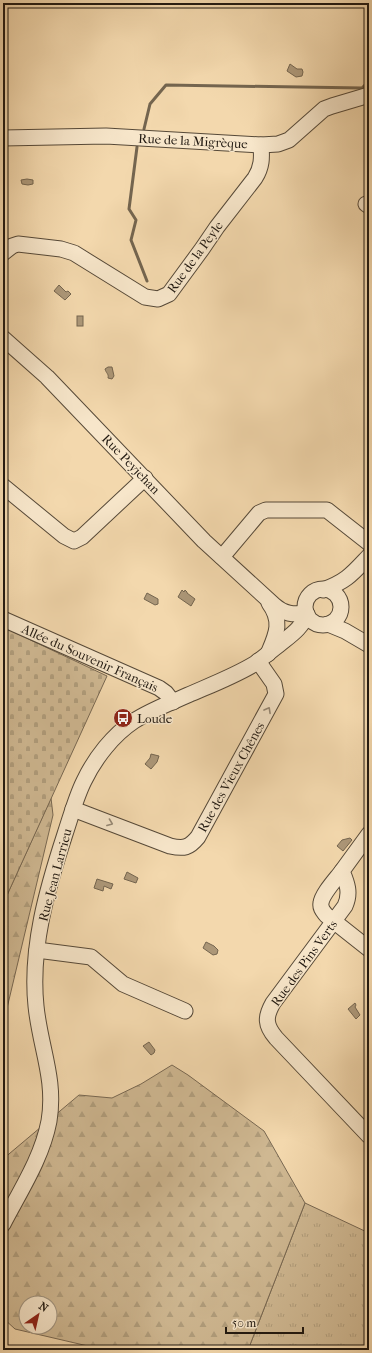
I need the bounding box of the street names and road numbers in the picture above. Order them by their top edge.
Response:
street label: Rue de la Migrèque [138,131,249,151]
street label: Rue de la Peyle [164,218,226,296]
street label: Rue Peyjehan [99,431,163,497]
street label: Allée du Souvenir Français [18,621,161,696]
street label: Rue des Vieux Chênes [195,719,268,835]
street label: Rue Jean Larrieu [35,826,75,923]
street label: Rue des Pins Verts [268,917,340,1009]

